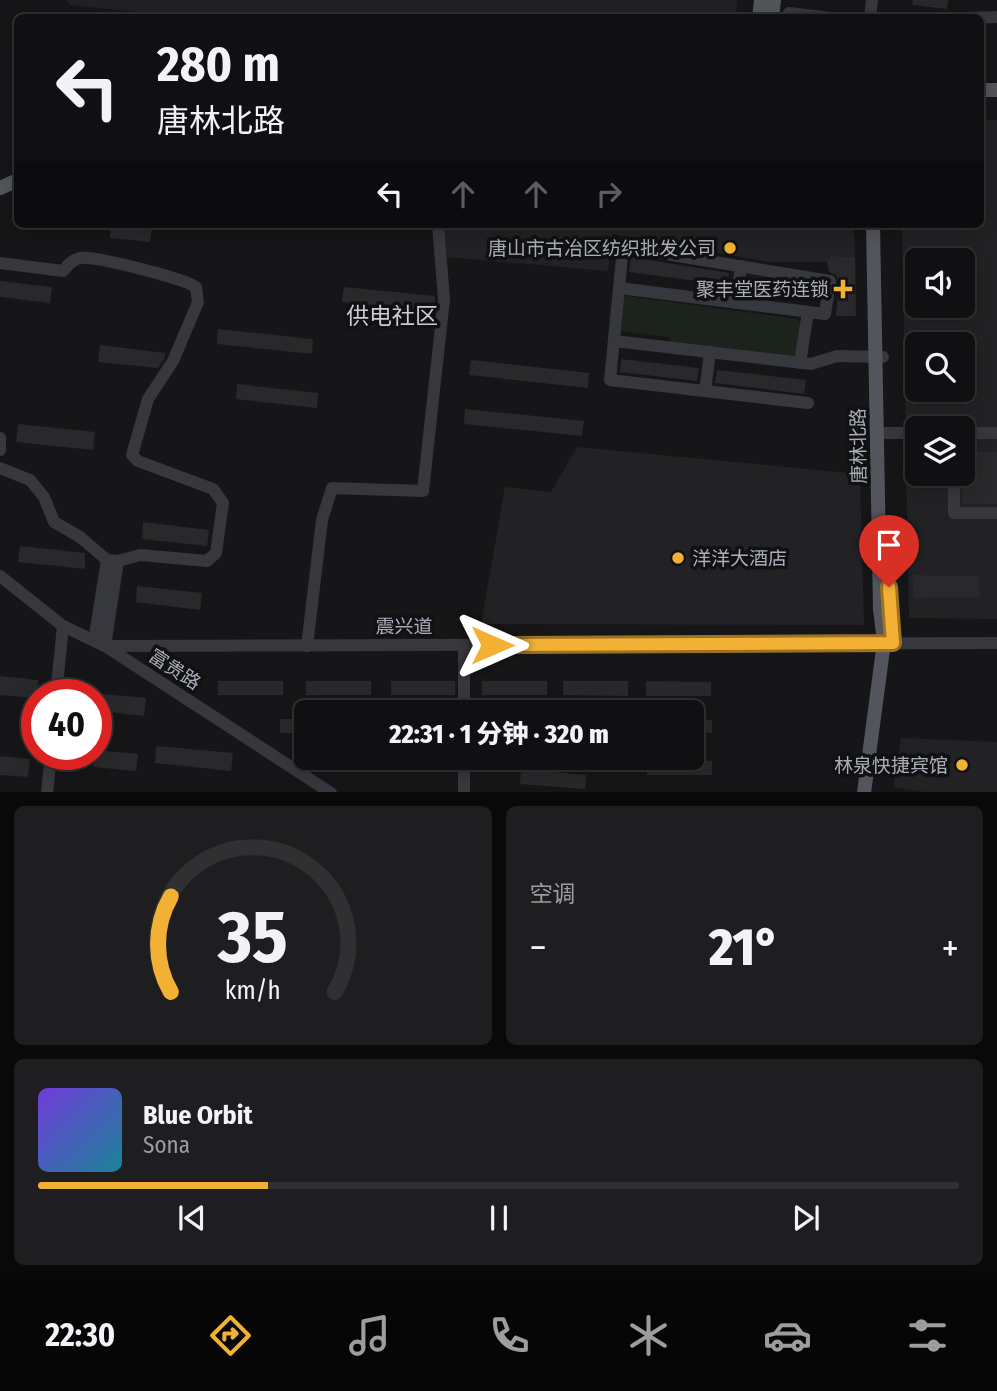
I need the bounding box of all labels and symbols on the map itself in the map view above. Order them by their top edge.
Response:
place label: 唐山市古冶区纺织批发公司 [488,237,716,260]
marker: 唐山市古冶区纺织批发公司 [722,240,738,256]
place label: 聚丰堂医药连锁 [696,278,829,301]
marker: 聚丰堂医药连锁 [835,281,851,297]
district label: 供电社区 [346,302,438,330]
street label: 唐林北路 [846,408,871,484]
pin [859,515,919,587]
place label: 洋洋大酒店 [692,547,787,570]
marker: 洋洋大酒店 [670,550,686,566]
position arrow [455,608,529,682]
street label: 震兴道 [375,615,433,638]
street label: 富贵路 [145,644,205,695]
speed limit sign: 40 [21,679,112,770]
place label: 林泉快捷宾馆 [834,754,948,777]
marker: 林泉快捷宾馆 [954,757,970,773]

